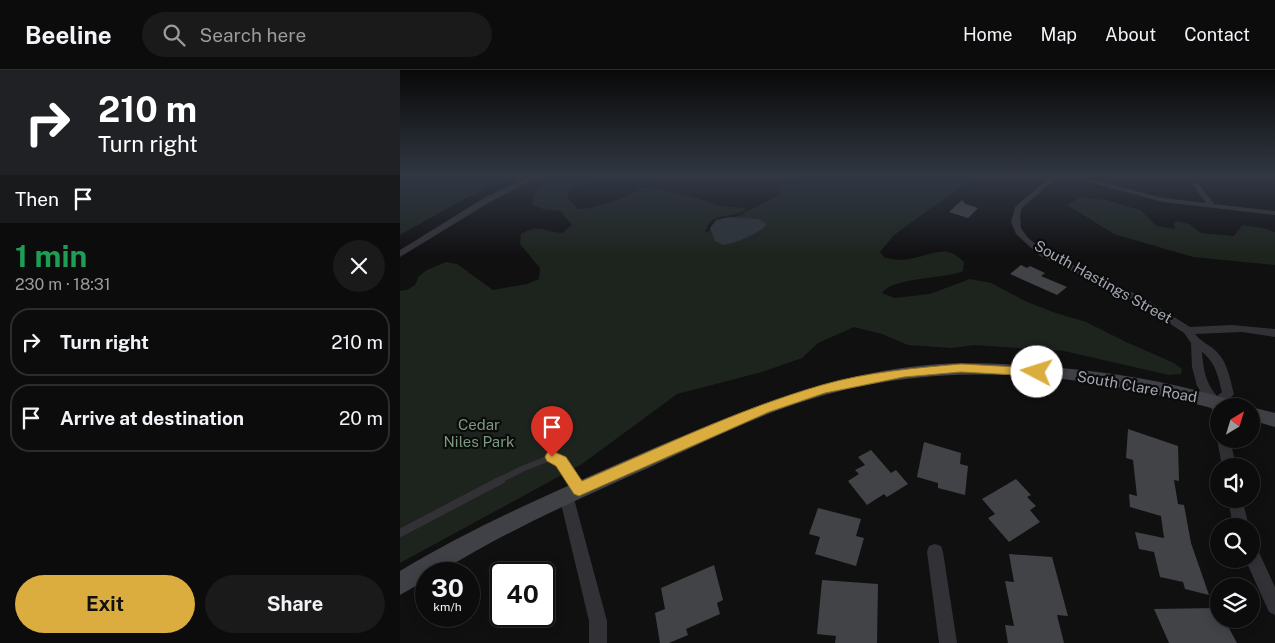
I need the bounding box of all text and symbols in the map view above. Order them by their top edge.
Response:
search box [142,12,492,57]
text: Beeline [25,21,112,49]
icon: search [160,21,188,49]
text: Search here [200,24,306,46]
text: Home [963,24,1013,45]
text: Map [1041,24,1077,45]
text: About [1105,24,1156,45]
text: Contact [1184,24,1250,45]
text: 210 m [98,89,197,130]
icon: right [15,90,80,155]
text: Turn right [98,131,198,157]
icon: arrive [69,185,97,213]
text: Then [15,188,59,210]
street label: South Hastings Street [1031,237,1175,327]
text: 1 min [15,238,87,274]
button: close [333,240,385,292]
text: 230 m · 18:31 [15,275,110,294]
icon: right [17,328,45,356]
text: Turn right [60,331,149,353]
text: 210 m [331,331,383,353]
position arrow [1010,345,1062,397]
street label: South Clare Road [1076,368,1199,405]
north arrow [1210,398,1260,448]
map controls [1210,398,1260,628]
icon: arrive [17,404,45,432]
pin [531,406,573,457]
text: Arrive at destination [60,407,244,429]
text: 20 m [339,407,383,429]
icon: arrive [538,413,566,441]
park label: Cedar Niles Park [444,416,514,450]
button: sound [1210,458,1260,508]
button: search [1210,518,1260,568]
speed limit sign: 40 [490,562,555,627]
text: 30 [431,573,464,603]
button: Exit [15,575,195,633]
button: Share [205,575,385,633]
button: layers [1210,578,1260,628]
text: km/h [433,600,462,614]

